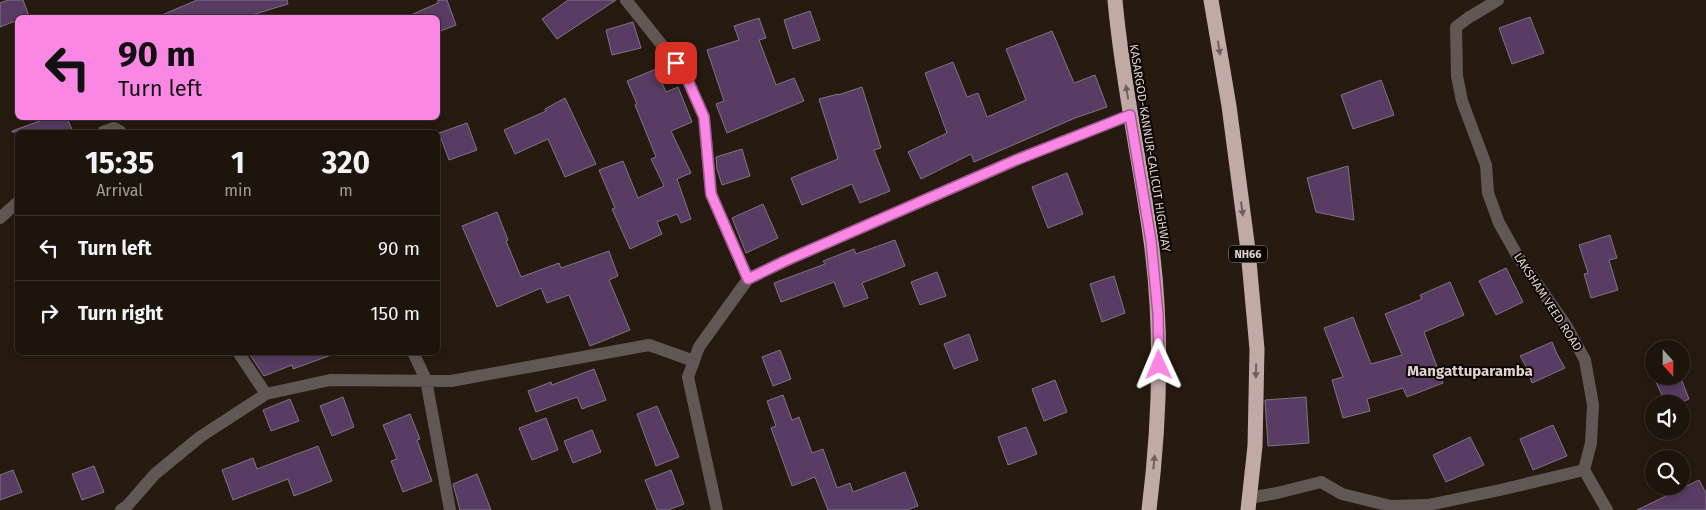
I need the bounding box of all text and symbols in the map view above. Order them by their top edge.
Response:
text: 90 m [118,33,196,75]
icon: left [35,35,100,100]
one-way arrow [1215,40,1223,56]
pin [655,42,697,84]
street label: KASARGOD-KANNUR-CALICUT HIGHWAY [1127,43,1173,253]
icon: arrive [662,49,690,77]
text: Turn left [118,75,202,102]
one-way arrow [1122,83,1130,99]
text: 15:35 [85,145,154,181]
text: 1 [231,145,245,181]
text: 320 [322,145,370,181]
text: Arrival [96,181,143,200]
text: min [224,181,252,200]
text: m [339,181,353,200]
one-way arrow [1239,201,1247,217]
icon: left [35,234,63,262]
text: Turn left [78,237,152,260]
text: 90 m [378,237,420,260]
road number: NH66 [1229,245,1267,262]
street label: LAKSHAM VEED ROAD [1511,250,1585,354]
icon: right [35,299,63,327]
text: Turn right [78,302,163,325]
text: 150 m [370,302,420,325]
position arrow [1132,338,1184,390]
north arrow [1645,340,1690,385]
map controls [1645,340,1690,495]
district label: Mangattuparamba [1407,362,1533,380]
one-way arrow [1252,363,1260,379]
button: sound [1645,395,1690,440]
button: search [1645,450,1690,495]
one-way arrow [1150,453,1158,469]

